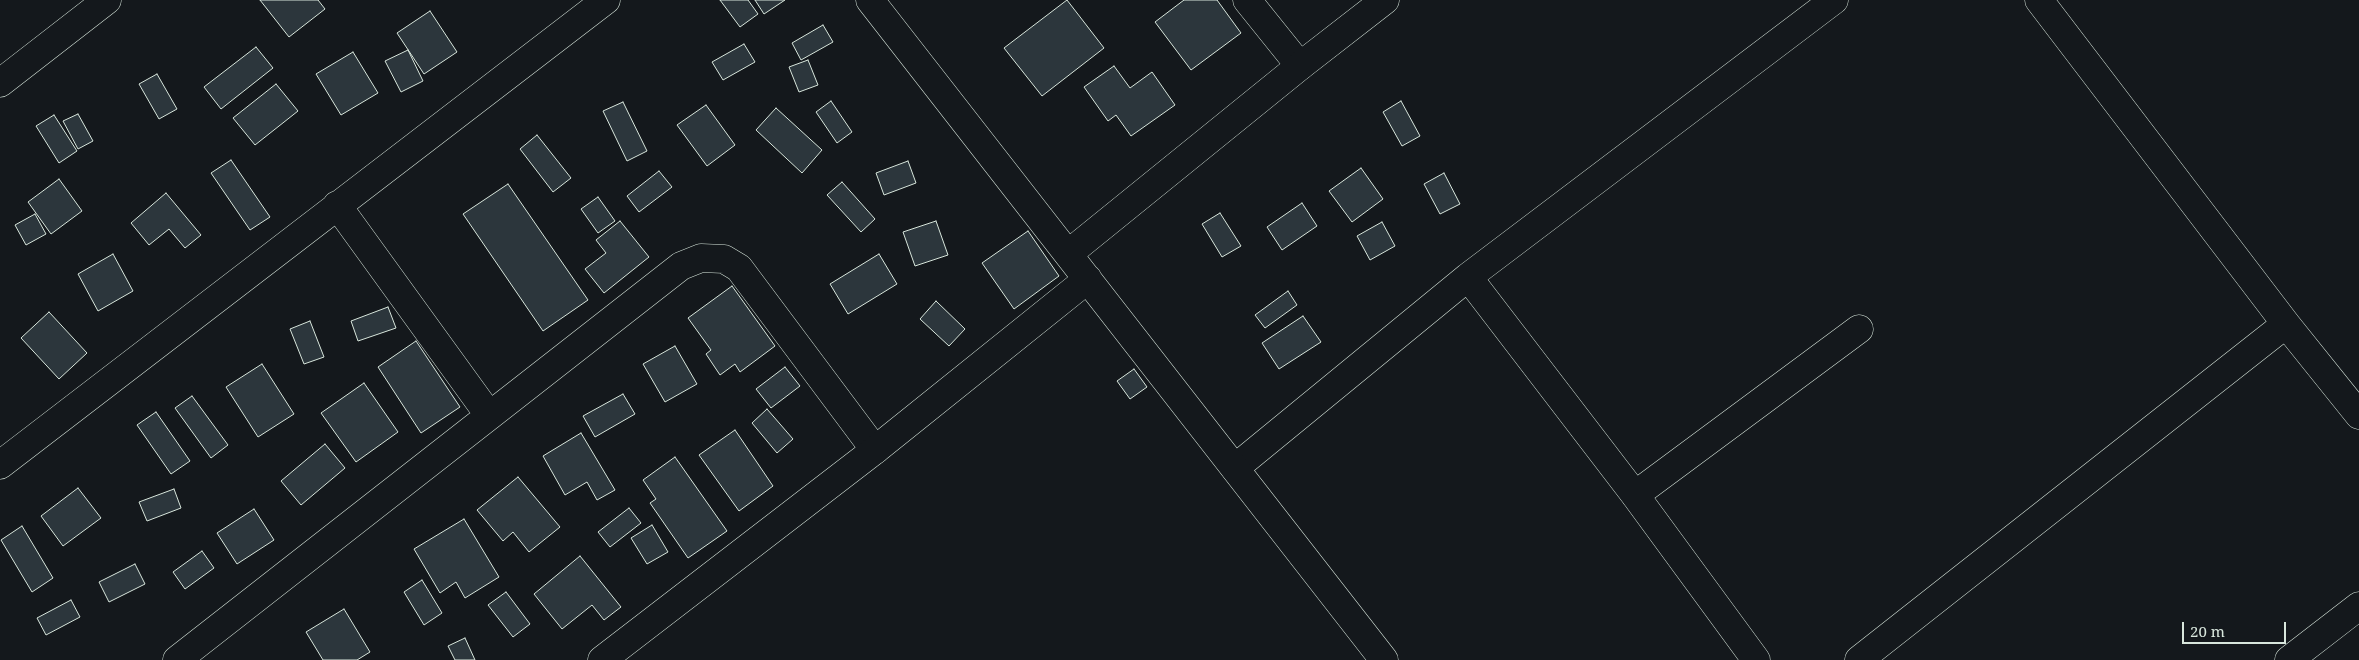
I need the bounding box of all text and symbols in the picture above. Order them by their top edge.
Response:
scale bar [2184,612,2288,644]
text: 20 m [2190,621,2225,641]

